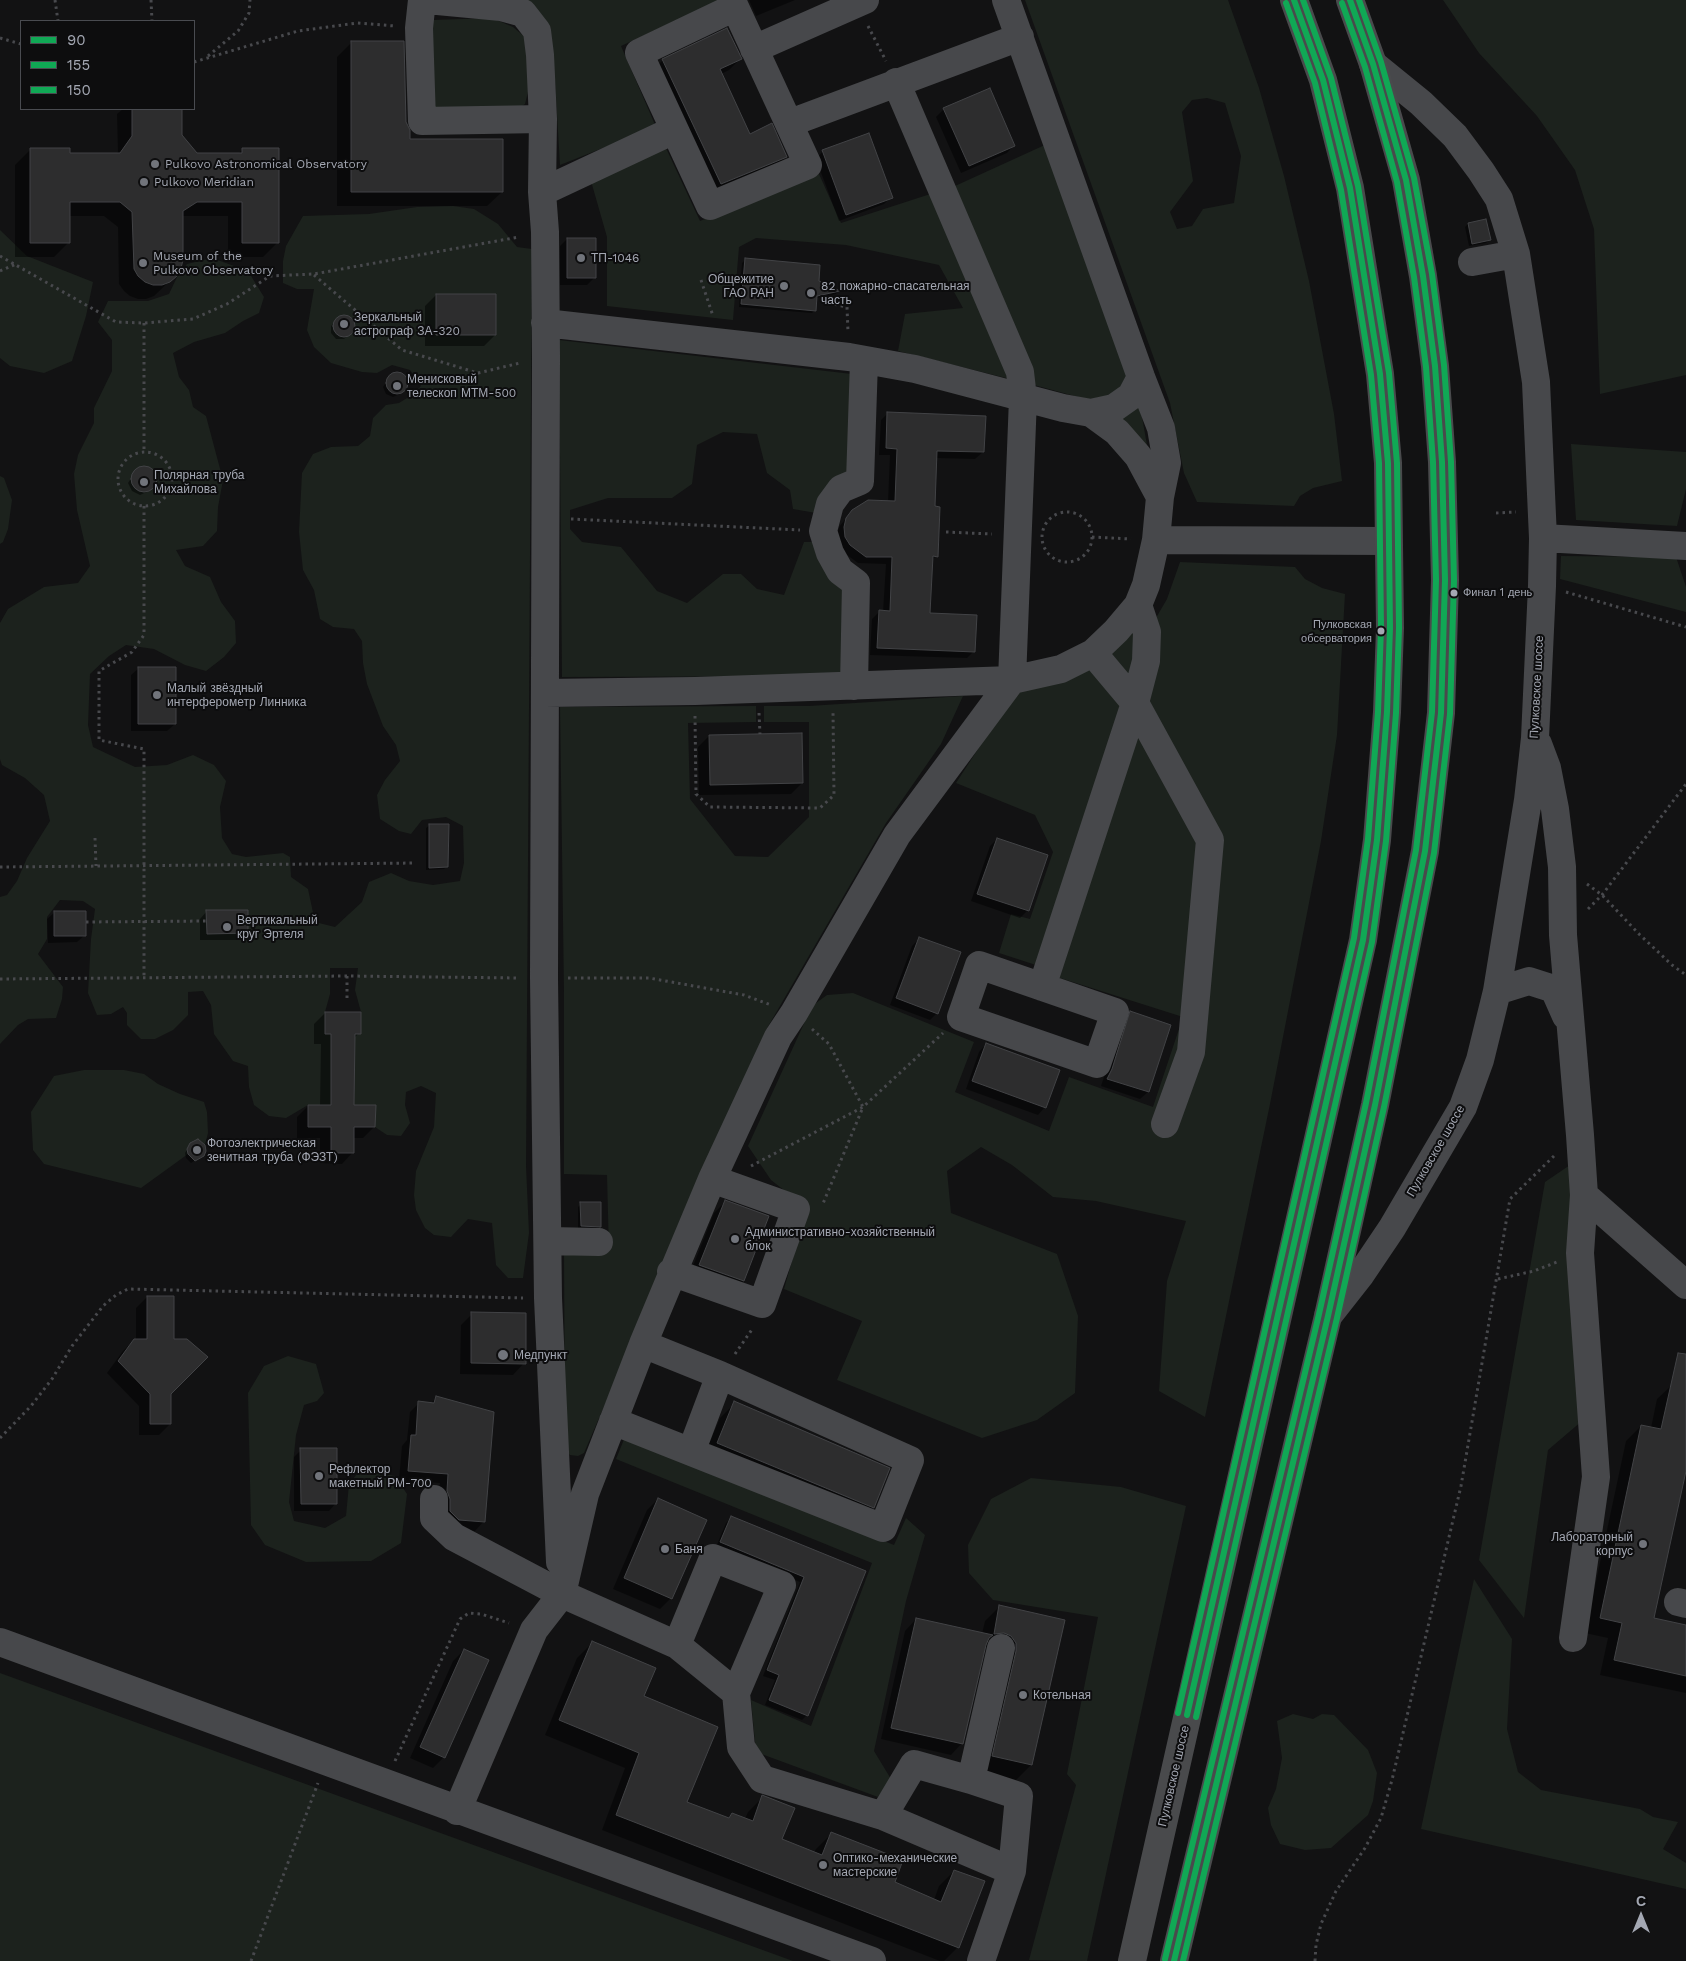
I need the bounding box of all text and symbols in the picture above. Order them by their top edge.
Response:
legend [20,20,195,110]
text: 90 [67,31,86,49]
text: 155 [67,56,90,74]
text: 150 [67,81,91,99]
place label: Pulkovo Astronomical Observatory [165,157,367,171]
marker: Pulkovo Astronomical Observatory [149,158,161,170]
place label: Pulkovo Meridian [154,175,254,189]
marker: Pulkovo Meridian [138,176,150,188]
place label: Museum of the Pulkovo Observatory [153,249,273,277]
place label: ТП-1046 [591,251,639,265]
marker: ТП-1046 [575,252,587,264]
marker: Museum of the Pulkovo Observatory [137,257,149,269]
place label: Общежитие ГАО РАН [708,272,774,300]
place label: 82 пожарно-спасательная часть [821,279,970,307]
marker: Общежитие ГАО РАН [778,280,790,292]
marker: 82 пожарно-спасательная часть [805,287,817,299]
place label: Зеркальный астрограф ЗА-320 [354,310,460,338]
marker: Зеркальный астрограф ЗА-320 [338,318,350,330]
place label: Менисковый телескоп МТМ-500 [407,372,516,400]
marker: Менисковый телескоп МТМ-500 [391,380,403,392]
place label: Полярная труба Михайлова [154,468,245,496]
marker: Полярная труба Михайлова [138,476,150,488]
place label: Финал 1 день [1463,586,1532,600]
marker: Финал 1 день [1449,588,1459,598]
place label: Пулковская обсерватория [1301,618,1372,644]
marker: Пулковская обсерватория [1376,626,1386,636]
street label: Пулковское шоссе [1527,635,1547,739]
place label: Малый звёздный интерферометр Линника [167,681,306,709]
marker: Малый звёздный интерферометр Линника [151,689,163,701]
place label: Вертикальный круг Эртеля [237,913,318,941]
marker: Вертикальный круг Эртеля [221,921,233,933]
street label: Пулковское шоссе [1404,1103,1468,1199]
place label: Фотоэлектрическая зенитная труба (ФЭЗТ) [207,1136,338,1164]
marker: Фотоэлектрическая зенитная труба (ФЭЗТ) [191,1144,203,1156]
place label: Административно-хозяйственный блок [745,1225,935,1253]
marker: Административно-хозяйственный блок [729,1233,741,1245]
marker: Медпункт [496,1348,510,1362]
place label: Медпункт [514,1348,568,1362]
place label: Рефлектор макетный РМ-700 [329,1462,432,1490]
marker: Рефлектор макетный РМ-700 [313,1470,325,1482]
place label: Лабораторный корпус [1551,1530,1633,1558]
marker: Лабораторный корпус [1637,1538,1649,1550]
place label: Баня [675,1542,703,1556]
marker: Баня [659,1543,671,1555]
place label: Котельная [1033,1688,1091,1702]
marker: Котельная [1017,1689,1029,1701]
street label: Пулковское шоссе [1155,1724,1193,1828]
place label: Оптико-механические мастерские [833,1851,957,1879]
marker: Оптико-механические мастерские [817,1859,829,1871]
north arrow [1616,1891,1666,1941]
text: С [1636,1893,1646,1909]

